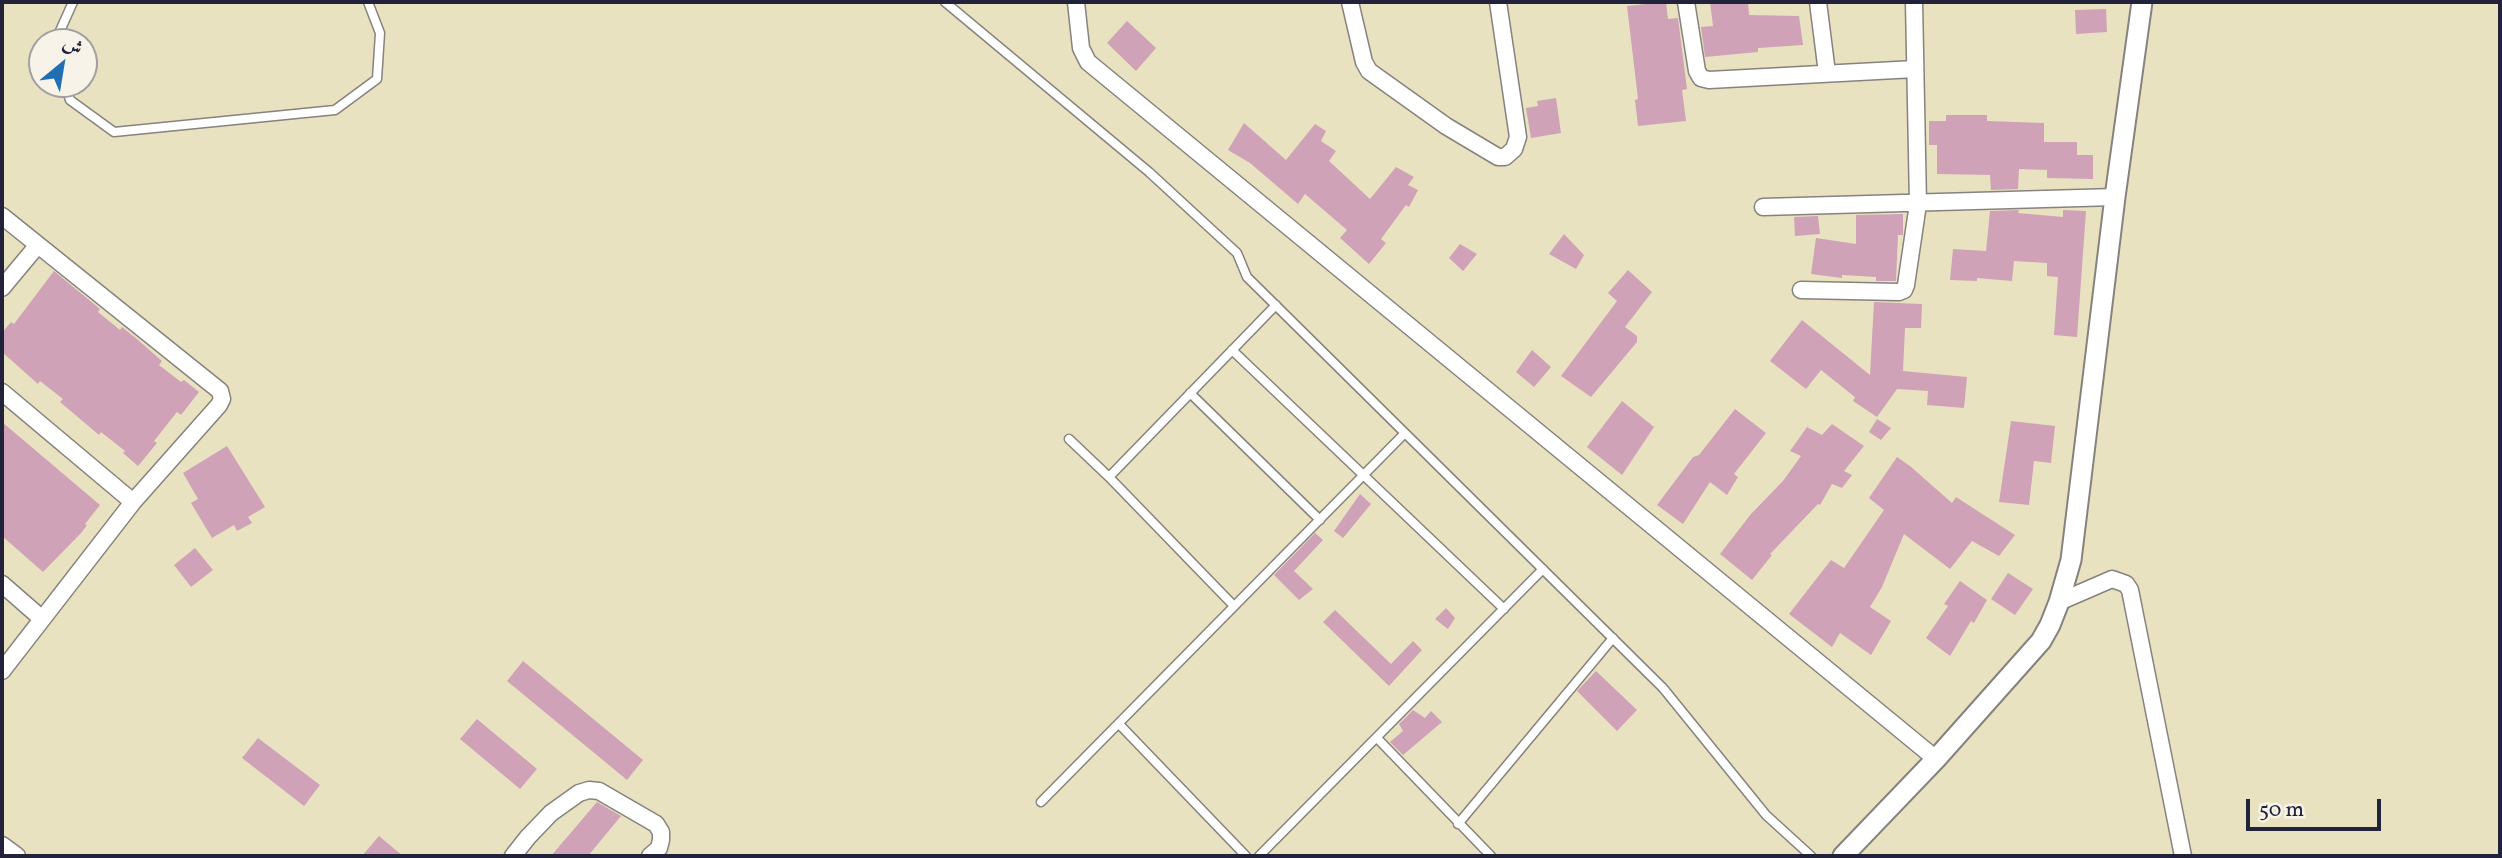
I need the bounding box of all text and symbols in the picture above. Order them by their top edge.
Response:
north arrow [28,28,98,98]
text: ش [58,31,87,63]
scale bar [2250,784,2385,828]
text: 50 m [2259,796,2304,825]

